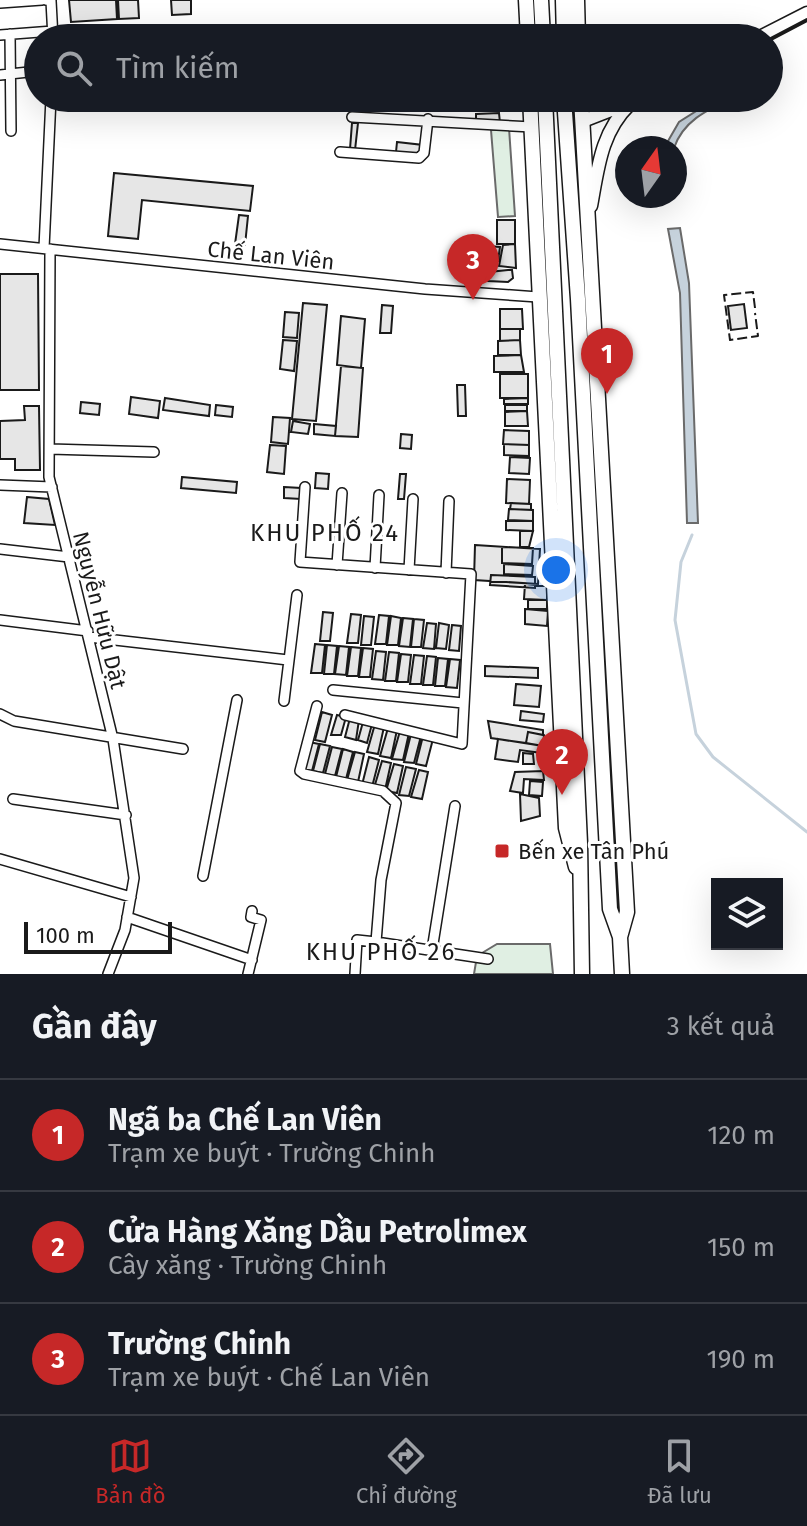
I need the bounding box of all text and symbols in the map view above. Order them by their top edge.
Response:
search box [24,24,783,112]
icon: search [52,46,96,90]
text: Tìm kiếm [116,50,240,86]
north arrow [615,136,687,208]
pin: 3 [447,234,499,300]
street label: Chế Lan Viên [206,235,336,276]
pin: 1 [581,328,633,394]
district label: KHU PHỐ 24 [250,515,400,547]
street label: Nguyễn Hữu Dật [67,529,132,692]
your location [536,550,576,590]
pin: 2 [536,729,588,795]
place label: Bến xe Tân Phú [518,838,669,865]
marker: Bến xe Tân Phú [493,842,511,860]
map controls [711,878,783,950]
button: layers [711,878,783,950]
scale bar [24,918,172,954]
text: 100 m [36,922,95,949]
district label: KHU PHỐ 26 [306,934,456,966]
text: Gần đây [32,1006,157,1047]
text: 3 kết quả [667,1011,775,1042]
text: Ngã ba Chế Lan Viên [108,1102,382,1138]
text: 1 [52,1120,64,1151]
text: 120 m [707,1120,775,1151]
text: Trạm xe buýt · Trường Chinh [108,1138,436,1169]
text: Cửa Hàng Xăng Dầu Petrolimex [108,1214,527,1250]
text: 2 [51,1232,65,1263]
text: 150 m [707,1232,775,1263]
text: Cây xăng · Trường Chinh [108,1250,387,1281]
text: Trường Chinh [108,1326,291,1362]
text: 3 [51,1344,65,1375]
text: 190 m [706,1344,775,1375]
text: Trạm xe buýt · Chế Lan Viên [108,1362,430,1393]
tab: Bản đồ [95,1434,166,1509]
tab: Chỉ đường [356,1434,457,1509]
tab: Đã lưu [647,1434,712,1509]

